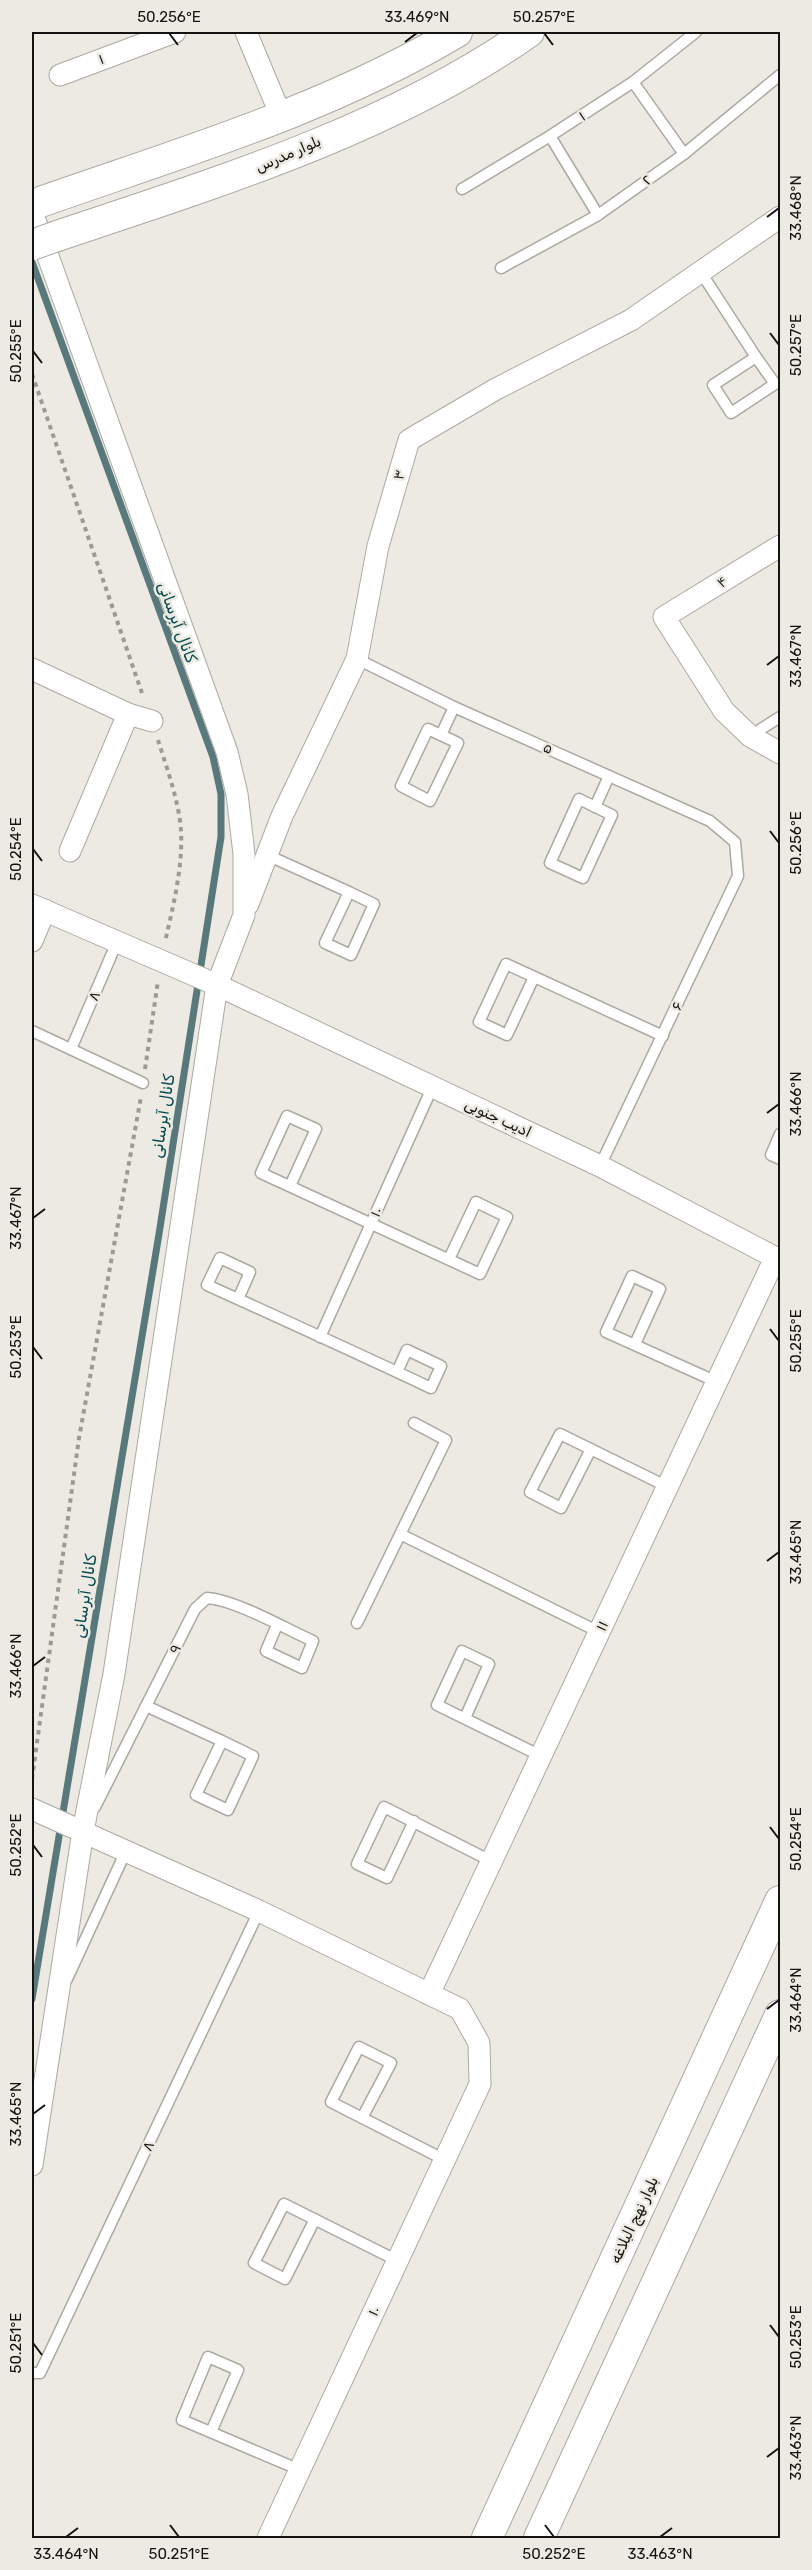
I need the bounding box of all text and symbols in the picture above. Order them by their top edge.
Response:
text: 50.256°E [137,8,201,26]
text: 33.469°N [384,8,450,26]
text: 50.257°E [513,8,575,26]
street label: ۱ [96,50,106,68]
street label: ۱ [575,107,589,125]
street label: بلوار مدرس [252,132,324,176]
street label: ۲ [639,171,655,189]
text: 33.468°N [787,175,805,241]
text: 50.257°E [787,314,805,376]
text: 50.255°E [7,319,25,383]
street label: ۳ [389,468,409,482]
street label: ۴ [714,572,730,592]
water label: کانال آبرسانی [153,579,201,666]
text: 33.467°N [787,624,805,688]
street label: ۵ [540,738,556,758]
text: 50.256°E [787,811,805,875]
text: 50.254°E [7,817,25,881]
street label: ۸ [84,988,104,1004]
street label: ۶ [667,999,687,1013]
text: 33.466°N [787,1071,805,1137]
water label: کانال آبرسانی [146,1072,180,1160]
street label: ادیب جنوبی [462,1095,534,1141]
text: 33.467°N [7,1186,25,1250]
street label: ۱۰ [366,1204,386,1220]
text: 50.255°E [787,1309,805,1373]
text: 50.253°E [7,1315,25,1379]
text: 33.465°N [787,1519,805,1585]
water label: کانال آبرسانی [68,1552,102,1640]
street label: ۱۱ [592,1618,612,1634]
text: 33.466°N [7,1633,25,1699]
street label: ۹ [165,1641,185,1657]
text: 50.254°E [787,1807,805,1871]
text: 50.252°E [7,1813,25,1877]
text: 33.464°N [787,1967,805,2033]
text: 33.465°N [7,2081,25,2147]
street label: ۸ [138,2138,158,2154]
street label: بلوار نهج البلاغه [606,2174,664,2267]
street label: ۱۰ [364,2303,384,2319]
text: 50.253°E [787,2305,805,2369]
text: 50.251°E [7,2313,25,2373]
text: 33.463°N [787,2415,805,2481]
text: 33.464°N [33,2545,99,2563]
text: 50.251°E [149,2545,209,2563]
text: 50.252°E [522,2545,586,2563]
text: 33.463°N [627,2545,693,2563]

